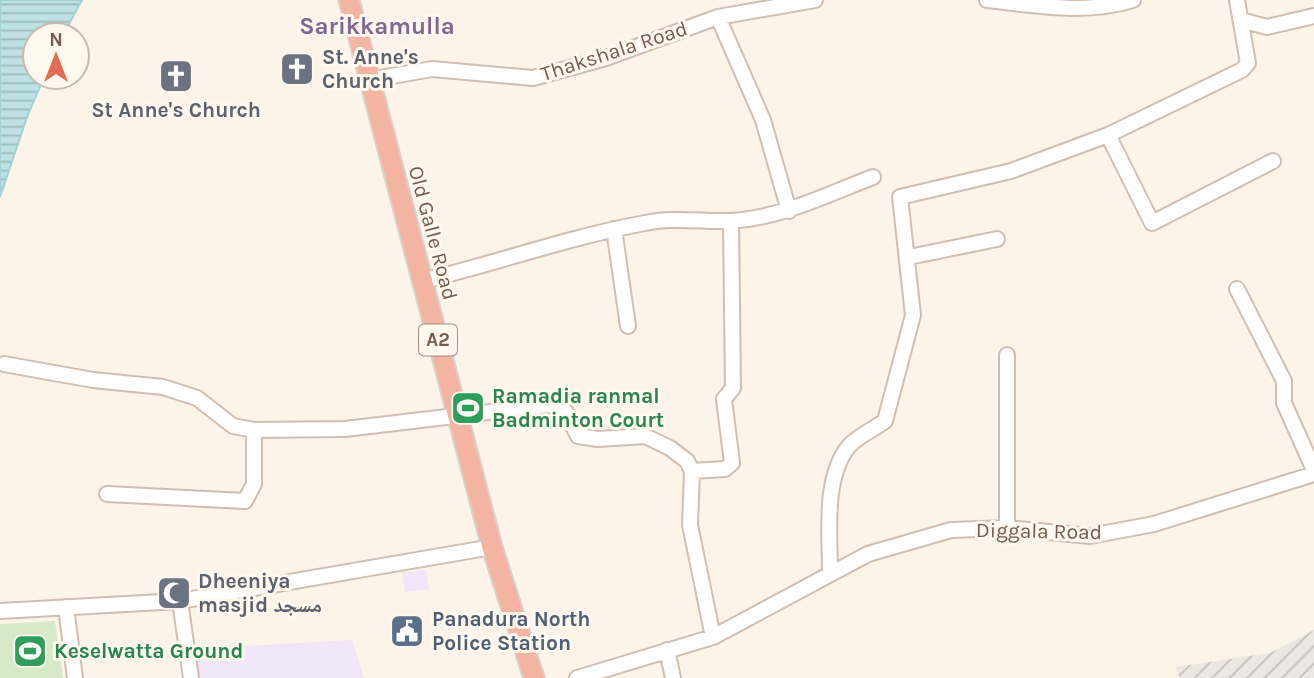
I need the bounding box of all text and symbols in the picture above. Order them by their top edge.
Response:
district label: Sarikkamulla [299,12,455,40]
street label: Thakshala Road [538,16,690,86]
north arrow [21,21,91,91]
text: N [49,29,63,51]
place label: St. Anne's Church [322,45,419,93]
church icon: St. Anne's Church [278,50,316,88]
church icon: St Anne's Church [157,57,195,95]
place label: St Anne's Church [91,98,261,122]
street label: Old Galle Road [404,163,462,303]
road number: A2 [419,324,457,356]
place label: Ramadia ranmal Badminton Court [492,384,664,432]
sports icon: Ramadia ranmal Badminton Court [449,389,487,427]
street label: Diggala Road [976,518,1102,544]
place label: Dheeniya masjid مسجد [198,569,322,617]
mosque icon: Dheeniya masjid مسجد [155,574,193,612]
place label: Panadura North Police Station [432,607,590,655]
public building icon: Panadura North Police Station [388,612,426,650]
sports icon: Keselwatta Ground [11,632,49,670]
place label: Keselwatta Ground [54,639,243,663]

